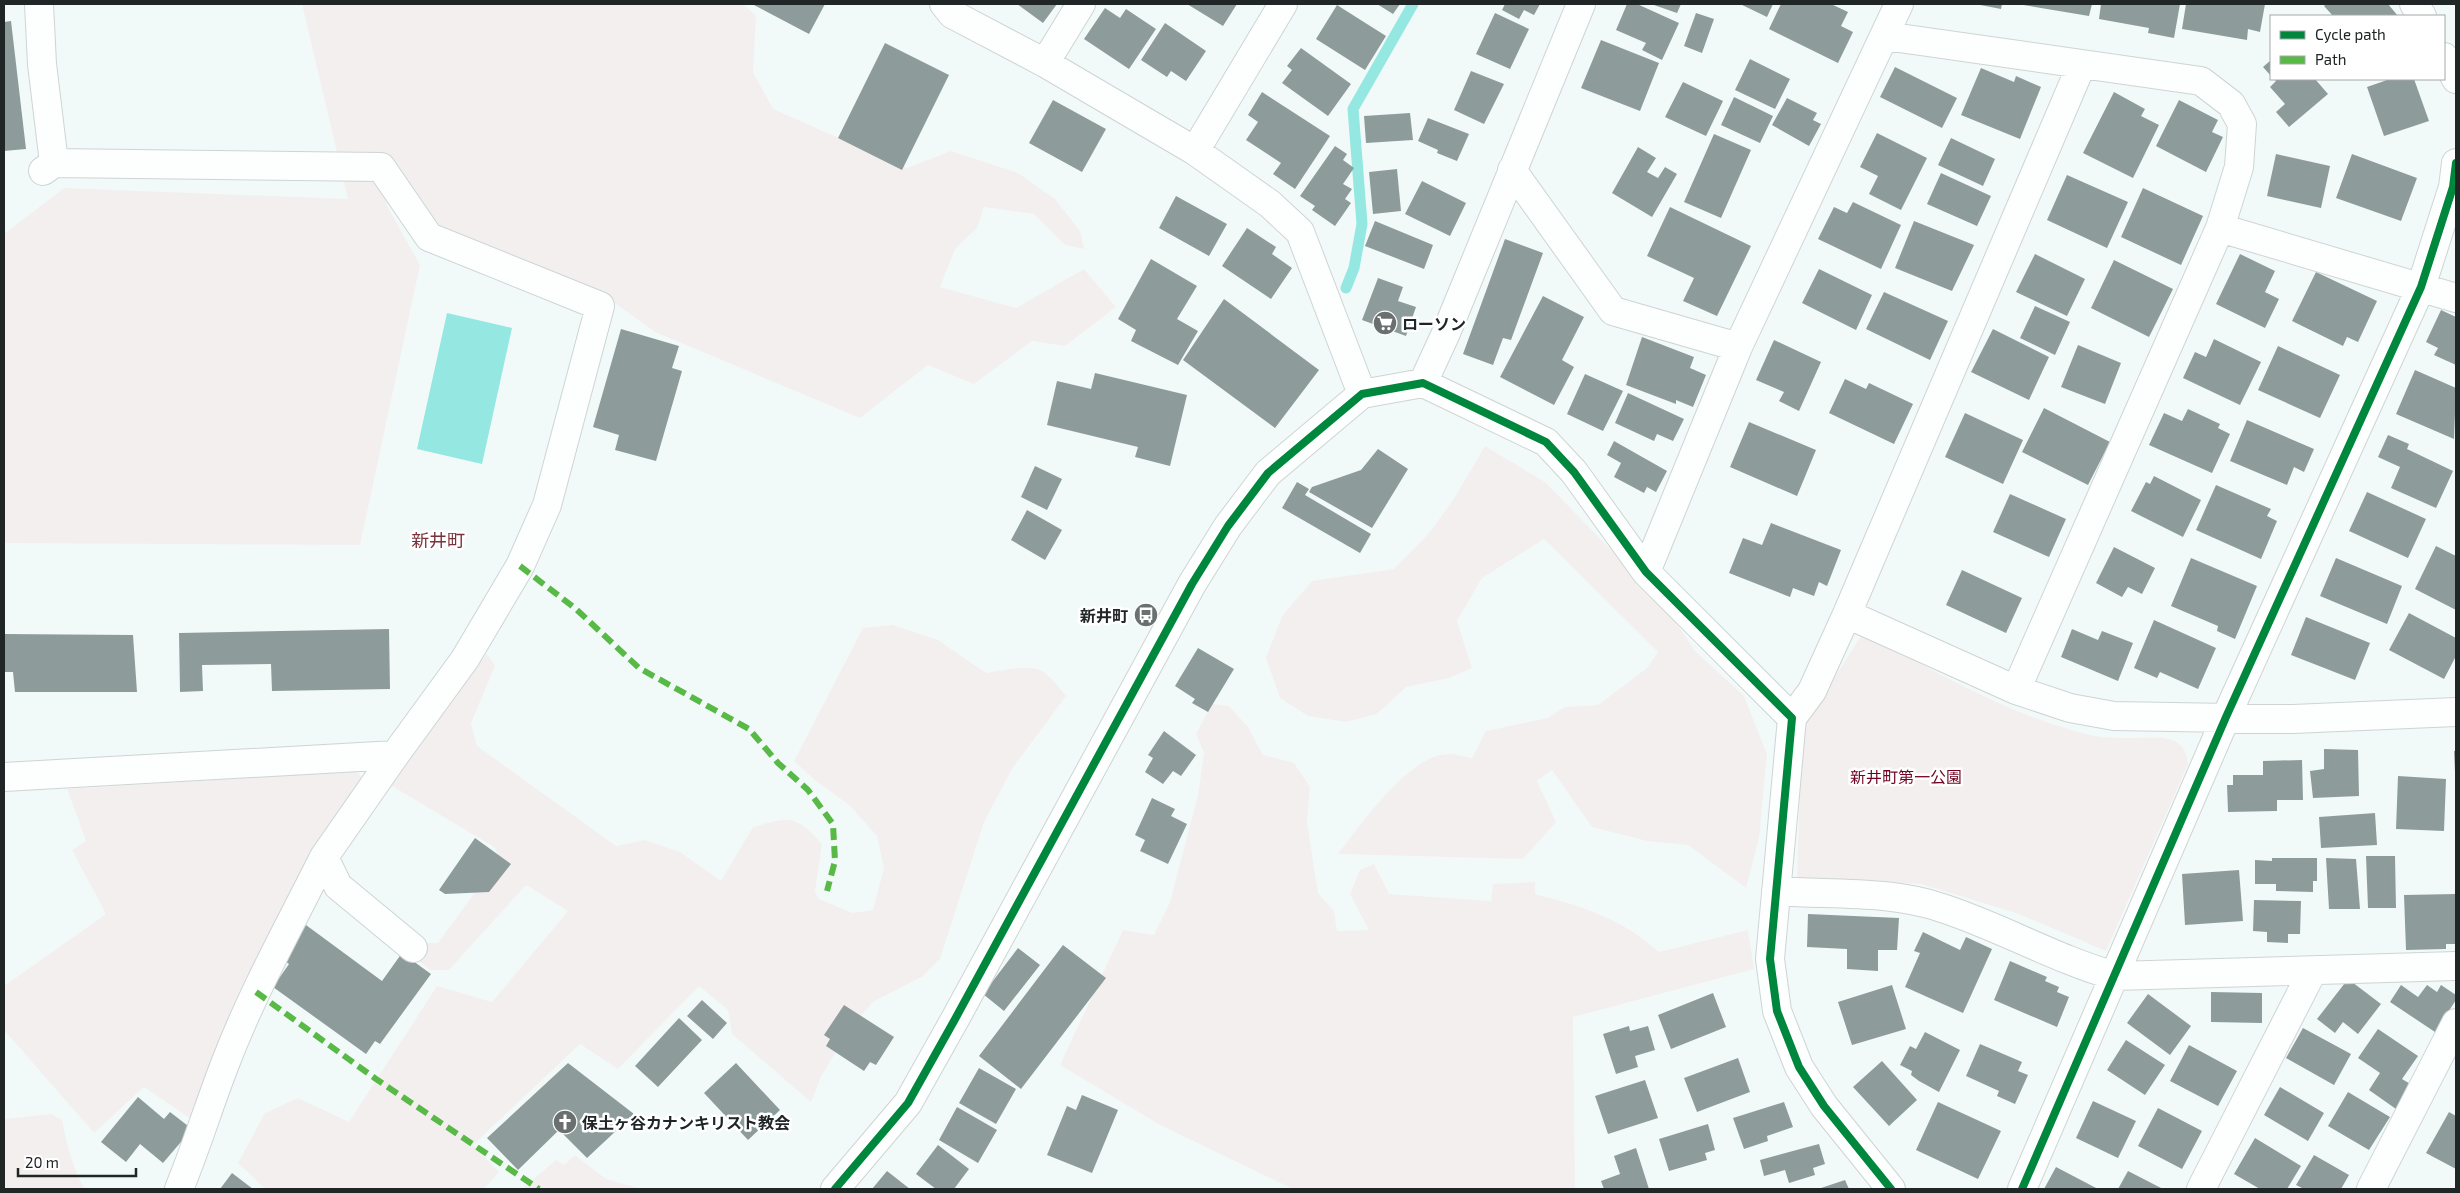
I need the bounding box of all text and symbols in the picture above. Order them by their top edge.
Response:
legend [2270,15,2445,80]
text: Cycle path [2315,25,2386,43]
text: Path [2315,50,2346,68]
supermarket icon: ローソン [1372,310,1398,336]
place label: ローソン [1402,314,1466,333]
district label: 新井町 [411,529,465,551]
bus stop icon: 新井町 [1133,602,1159,628]
place label: 新井町 [1080,606,1128,625]
park label: 新井町第一公園 [1850,767,1962,786]
church icon: 保土ヶ谷カナンキリスト教会 [552,1109,578,1135]
place label: 保土ヶ谷カナンキリスト教会 [582,1113,790,1132]
scale bar [18,1146,135,1178]
text: 20 m [25,1153,59,1171]

